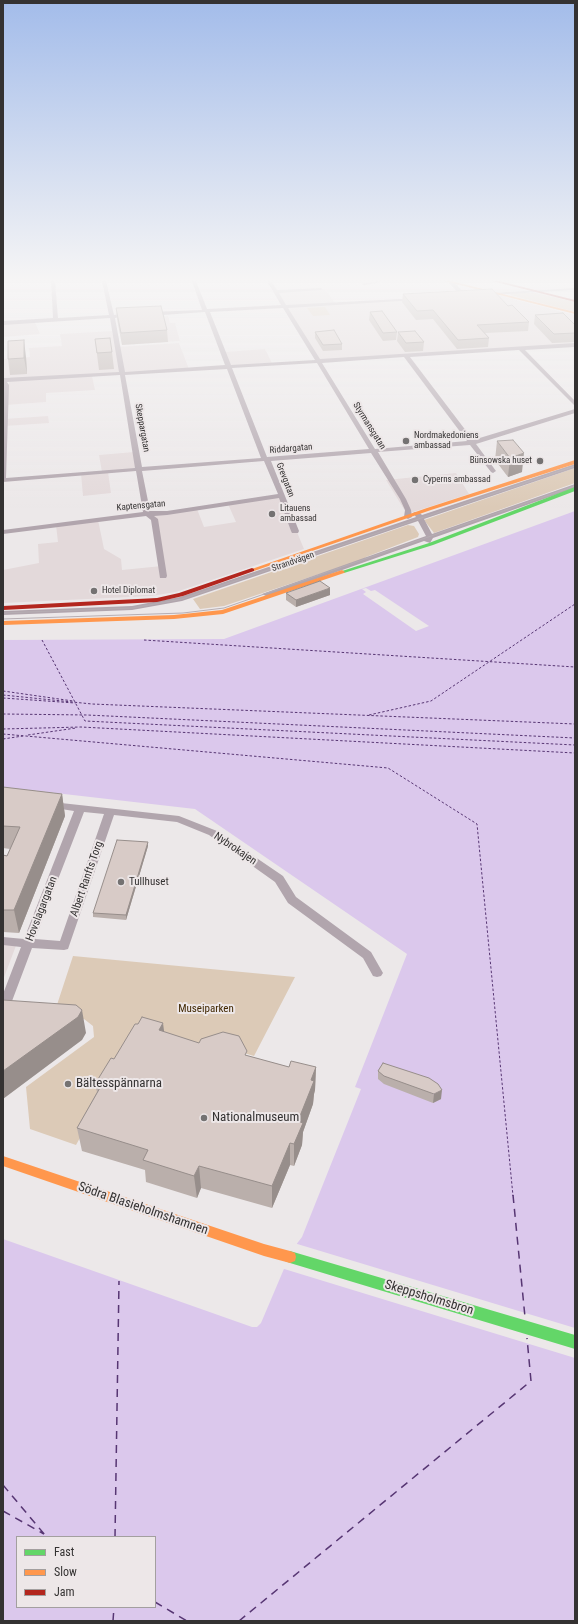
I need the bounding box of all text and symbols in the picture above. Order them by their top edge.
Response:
street label: Styrmansgatan [350,400,388,452]
street label: Skeppargatan [132,403,152,453]
place label: Nordmakedoniens ambassad [414,431,479,452]
marker: Nordmakedoniens ambassad [401,436,411,446]
street label: Riddargatan [269,442,313,456]
place label: Bünsowska huset [470,456,532,466]
marker: Bünsowska huset [535,456,545,466]
street label: Grevgatan [274,461,296,499]
marker: Cyperns ambassad [410,475,420,485]
place label: Cyperns ambassad [423,475,491,485]
street label: Kaptensgatan [116,498,166,514]
place label: Litauens ambassad [280,504,317,525]
marker: Litauens ambassad [267,509,277,519]
street label: Strandvägen [270,550,316,574]
marker: Hotel Diplomat [89,586,99,596]
place label: Hotel Diplomat [102,586,155,596]
street label: Nybrokajen [211,830,259,868]
street label: Albert Ranfts Torg [68,840,106,918]
street label: Hovslagargatan [24,875,60,943]
place label: Tullhuset [129,875,169,889]
marker: Tullhuset [116,877,126,887]
park label: Museiparken [178,1002,234,1016]
place label: Bältesspännarna [76,1076,162,1092]
marker: Bältesspännarna [63,1079,73,1089]
place label: Nationalmuseum [212,1110,299,1126]
marker: Nationalmuseum [199,1113,209,1123]
street label: Södra Blasieholmshamnen [76,1179,210,1239]
street label: Skeppsholmsbron [383,1277,475,1319]
legend [16,1536,156,1608]
text: Fast [54,1545,74,1559]
text: Slow [54,1565,77,1579]
text: Jam [54,1585,75,1599]

